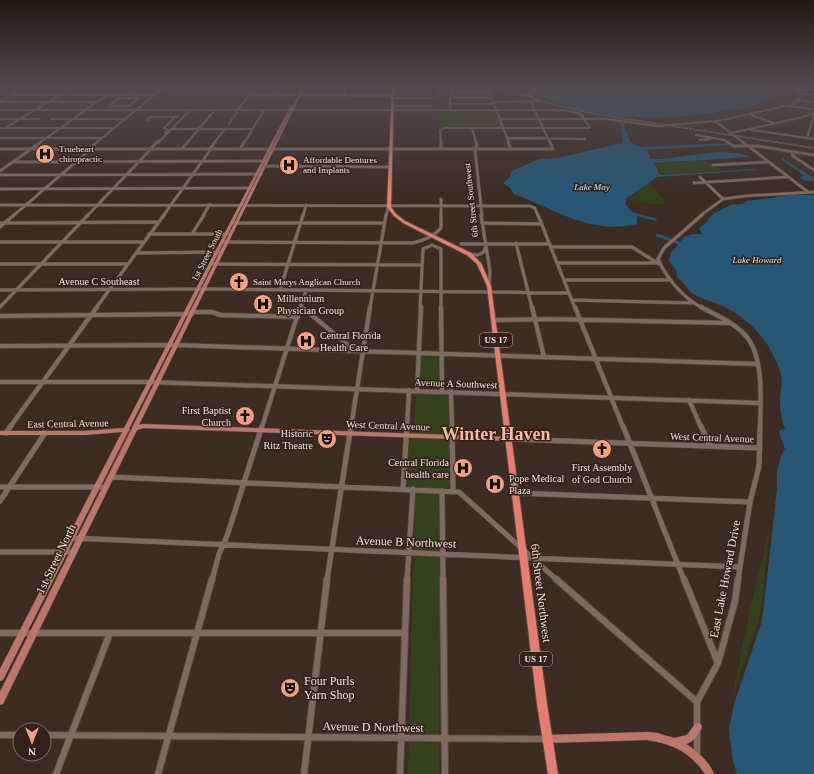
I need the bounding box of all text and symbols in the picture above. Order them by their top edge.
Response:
hospital icon: Trueheart chiropractic [34,143,56,165]
place label: Trueheart chiropractic [59,144,102,164]
hospital icon: Affordable Dentures and Implants [278,154,300,176]
place label: Affordable Dentures and Implants [303,155,378,175]
street label: 6th Street Southwest [462,162,480,238]
water label: Lake May [573,182,610,192]
street label: 1st Street South [190,227,225,283]
water label: Lake Howard [732,255,782,265]
church icon: Saint Marys Anglican Church [228,271,250,293]
street label: Avenue C Southeast [59,276,140,287]
place label: Saint Marys Anglican Church [253,277,361,287]
hospital icon: Millennium Physician Group [252,293,274,315]
place label: Millennium Physician Group [277,293,344,316]
hospital icon: Central Florida Health Care [295,330,317,352]
place label: Central Florida Health Care [320,330,381,353]
road number: US 17 [480,333,512,347]
street label: Avenue A Southwest [414,377,498,390]
place label: First Baptist Church [182,405,231,428]
church icon: First Baptist Church [234,405,256,427]
street label: East Central Avenue [27,417,109,430]
street label: West Central Avenue [346,419,431,432]
district label: Winter Haven [442,424,550,444]
place label: Historic Ritz Theatre [263,428,314,451]
theatre icon: Historic Ritz Theatre [316,428,338,450]
street label: West Central Avenue [670,431,755,444]
church icon: First Assembly of God Church [591,438,613,460]
place label: Central Florida health care [388,457,450,480]
hospital icon: Central Florida health care [452,457,474,479]
place label: First Assembly of God Church [572,462,632,485]
hospital icon: Pope Medical Plaza [484,473,506,495]
place label: Pope Medical Plaza [509,473,564,496]
street label: East Lake Howard Drive [707,519,743,639]
street label: 1st Street North [33,522,79,596]
street label: Avenue B Northwest [356,533,457,551]
street label: 6th Street Northwest [528,543,554,644]
road number: US 17 [520,652,552,666]
place label: Four Purls Yarn Shop [304,674,355,702]
theatre icon: Four Purls Yarn Shop [279,677,301,699]
street label: Avenue D Northwest [322,719,424,735]
north arrow [12,722,52,762]
text: N [28,746,36,758]

